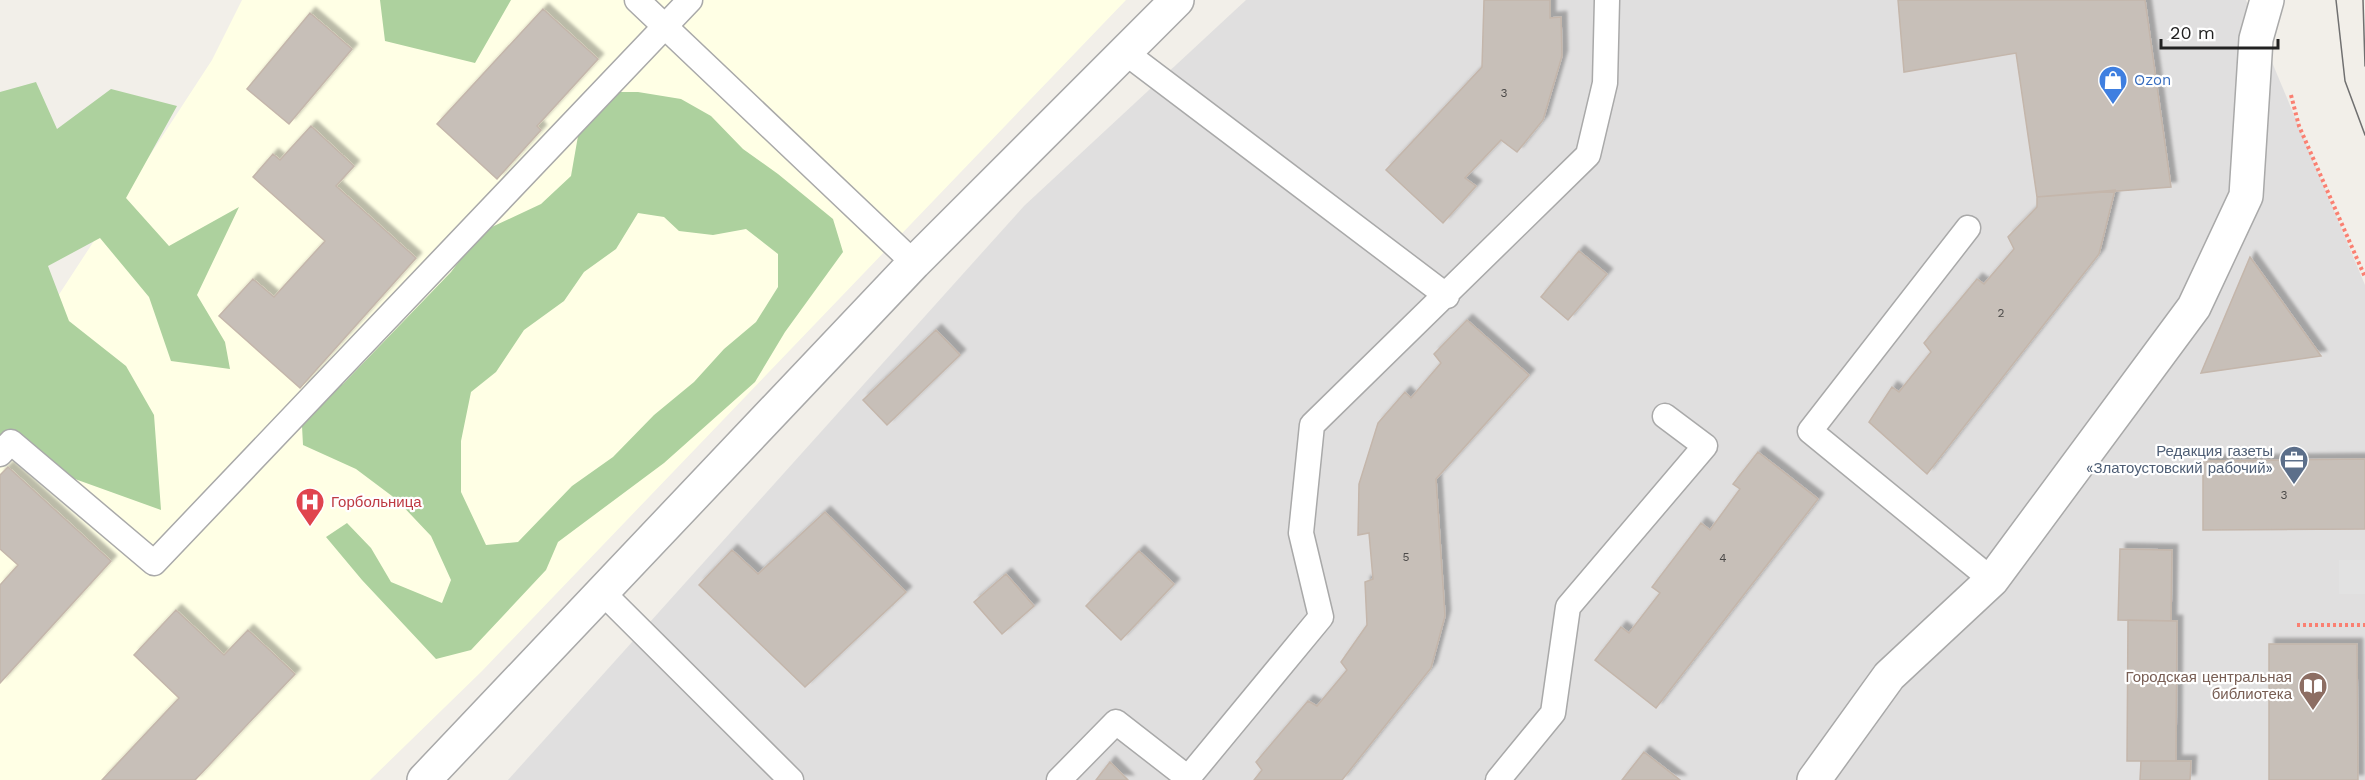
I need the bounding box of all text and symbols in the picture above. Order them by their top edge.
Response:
scale bar [2161,12,2278,50]
text: 20 m [2170,22,2215,43]
shop icon: Ozon [2097,64,2129,106]
place label: Ozon [2134,71,2171,89]
house number: 3 [1501,86,1508,100]
house number: 2 [1998,306,2005,320]
place label: Редакция газеты «Златоустовский рабочий» [2086,442,2273,477]
office icon: Редакция газеты «Златоустовский рабочий» [2278,444,2310,486]
hospital icon: Горбольница [294,486,326,528]
house number: 3 [2281,488,2288,502]
place label: Горбольница [331,493,422,511]
house number: 5 [1403,550,1410,564]
house number: 4 [1719,551,1727,565]
place label: Городская центральная библиотека [2126,668,2293,703]
library icon: Городская центральная библиотека [2297,670,2329,712]

